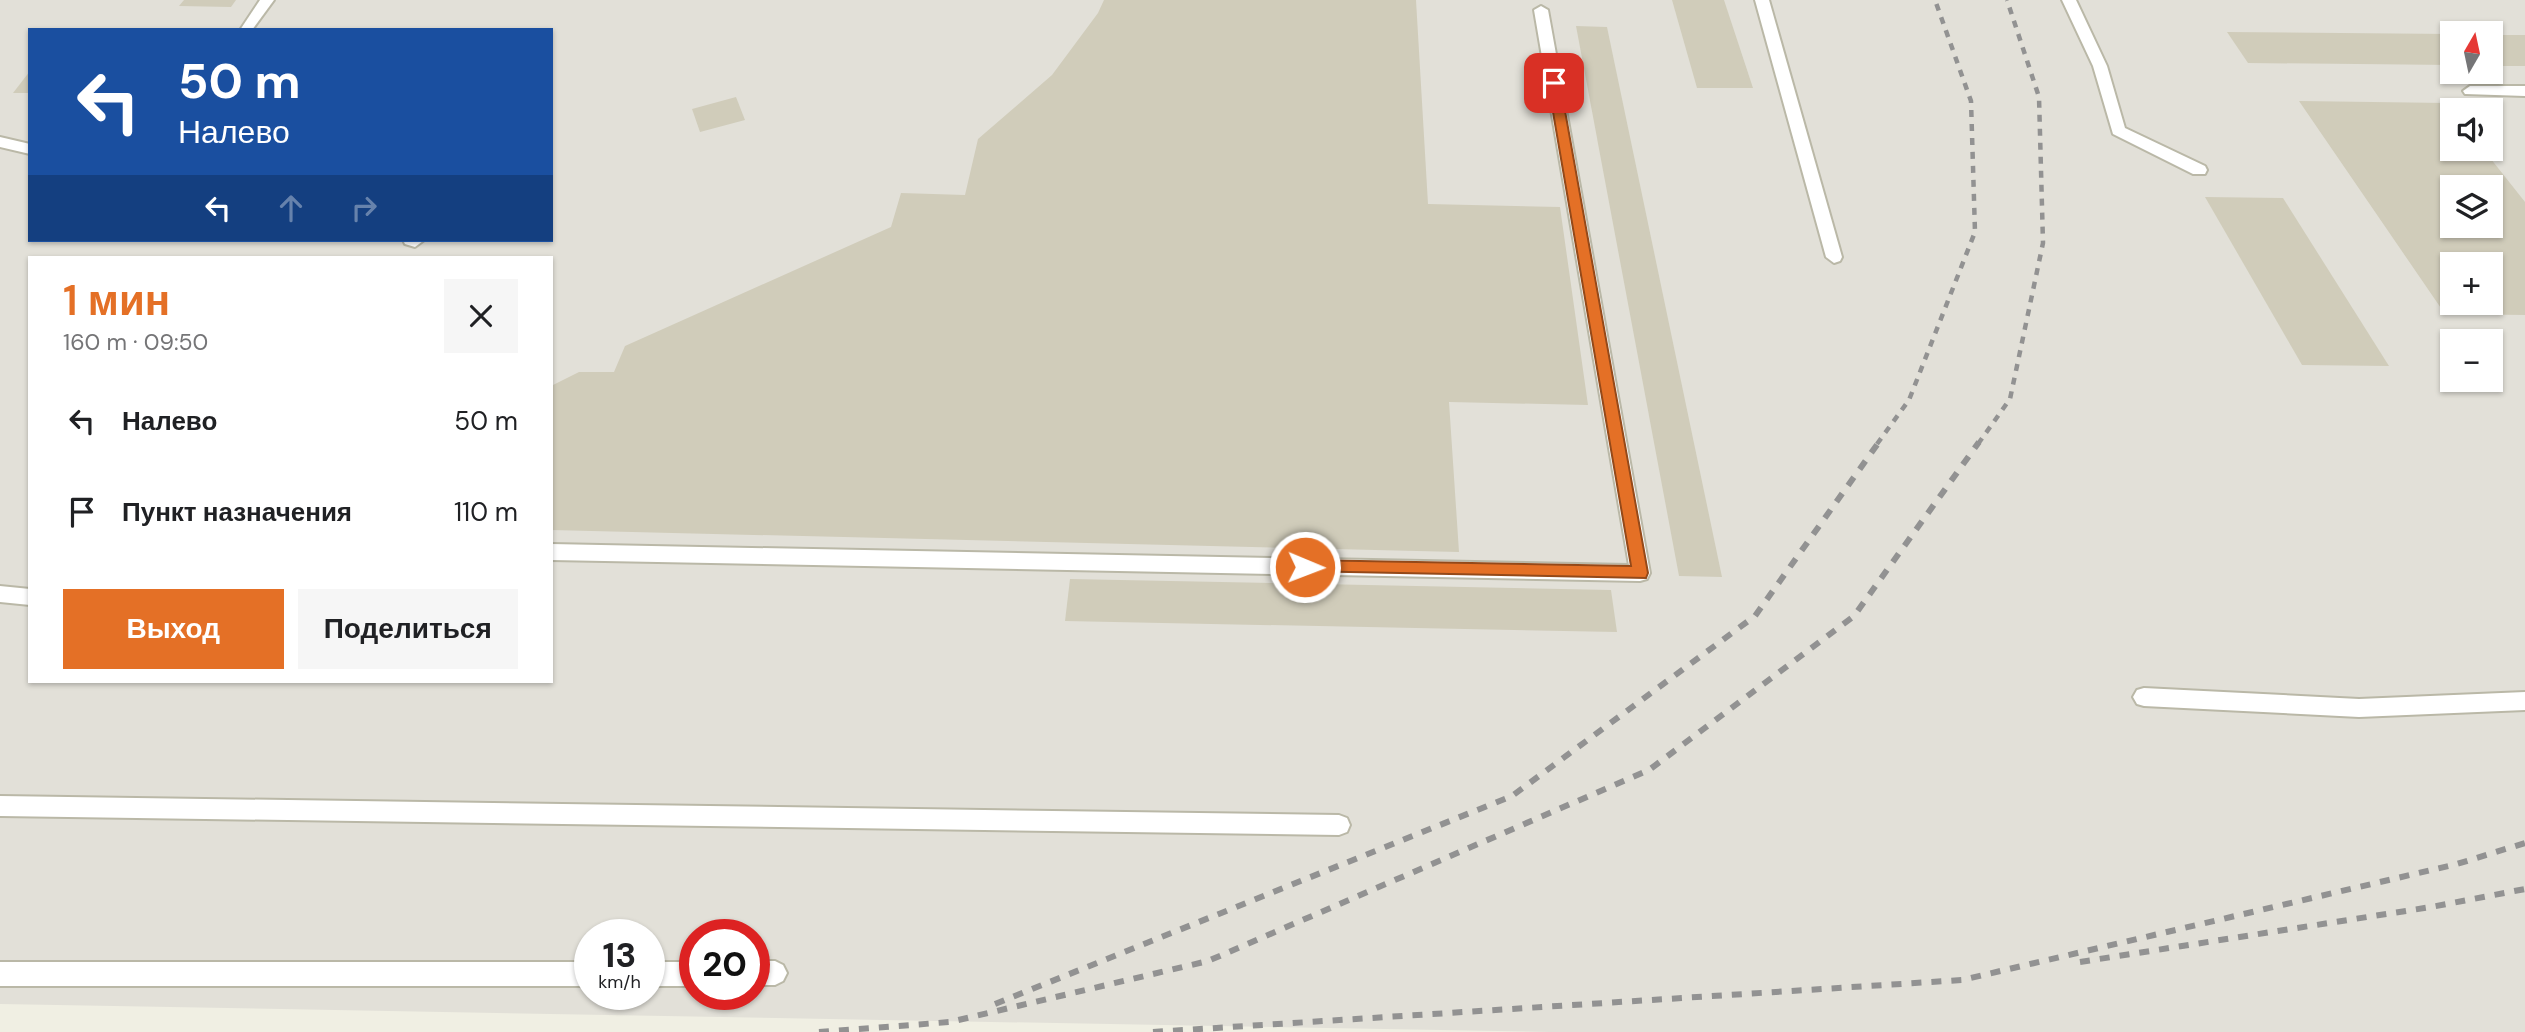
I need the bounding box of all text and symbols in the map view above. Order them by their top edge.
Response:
north arrow [2440,21,2502,84]
map controls [2440,21,2503,392]
text: 50 m [178,49,301,113]
pin [1524,53,1584,113]
icon: left [63,56,154,147]
icon: arrive [1535,64,1573,102]
button: sound [2440,98,2503,161]
text: Налево [178,111,290,153]
button: layers [2440,175,2503,238]
icon: left [199,189,237,227]
icon: ahead [272,189,310,227]
icon: right [345,189,383,227]
button: + [2440,252,2503,315]
text: 1 мин [63,273,170,328]
button: close [444,279,518,353]
text: 160 m · 09:50 [63,327,208,357]
button: − [2440,329,2503,392]
icon: left [63,402,101,440]
text: Налево [122,404,217,438]
text: 50 m [454,404,518,438]
icon: arrive [63,493,101,531]
text: Пункт назначения [122,495,352,529]
text: 110 m [454,495,518,529]
position arrow [1268,530,1342,604]
button: Выход [63,589,284,669]
button: Поделиться [298,589,518,669]
speed limit sign: 20 [679,919,770,1010]
text: 13 [603,932,636,978]
text: km/h [598,970,641,994]

